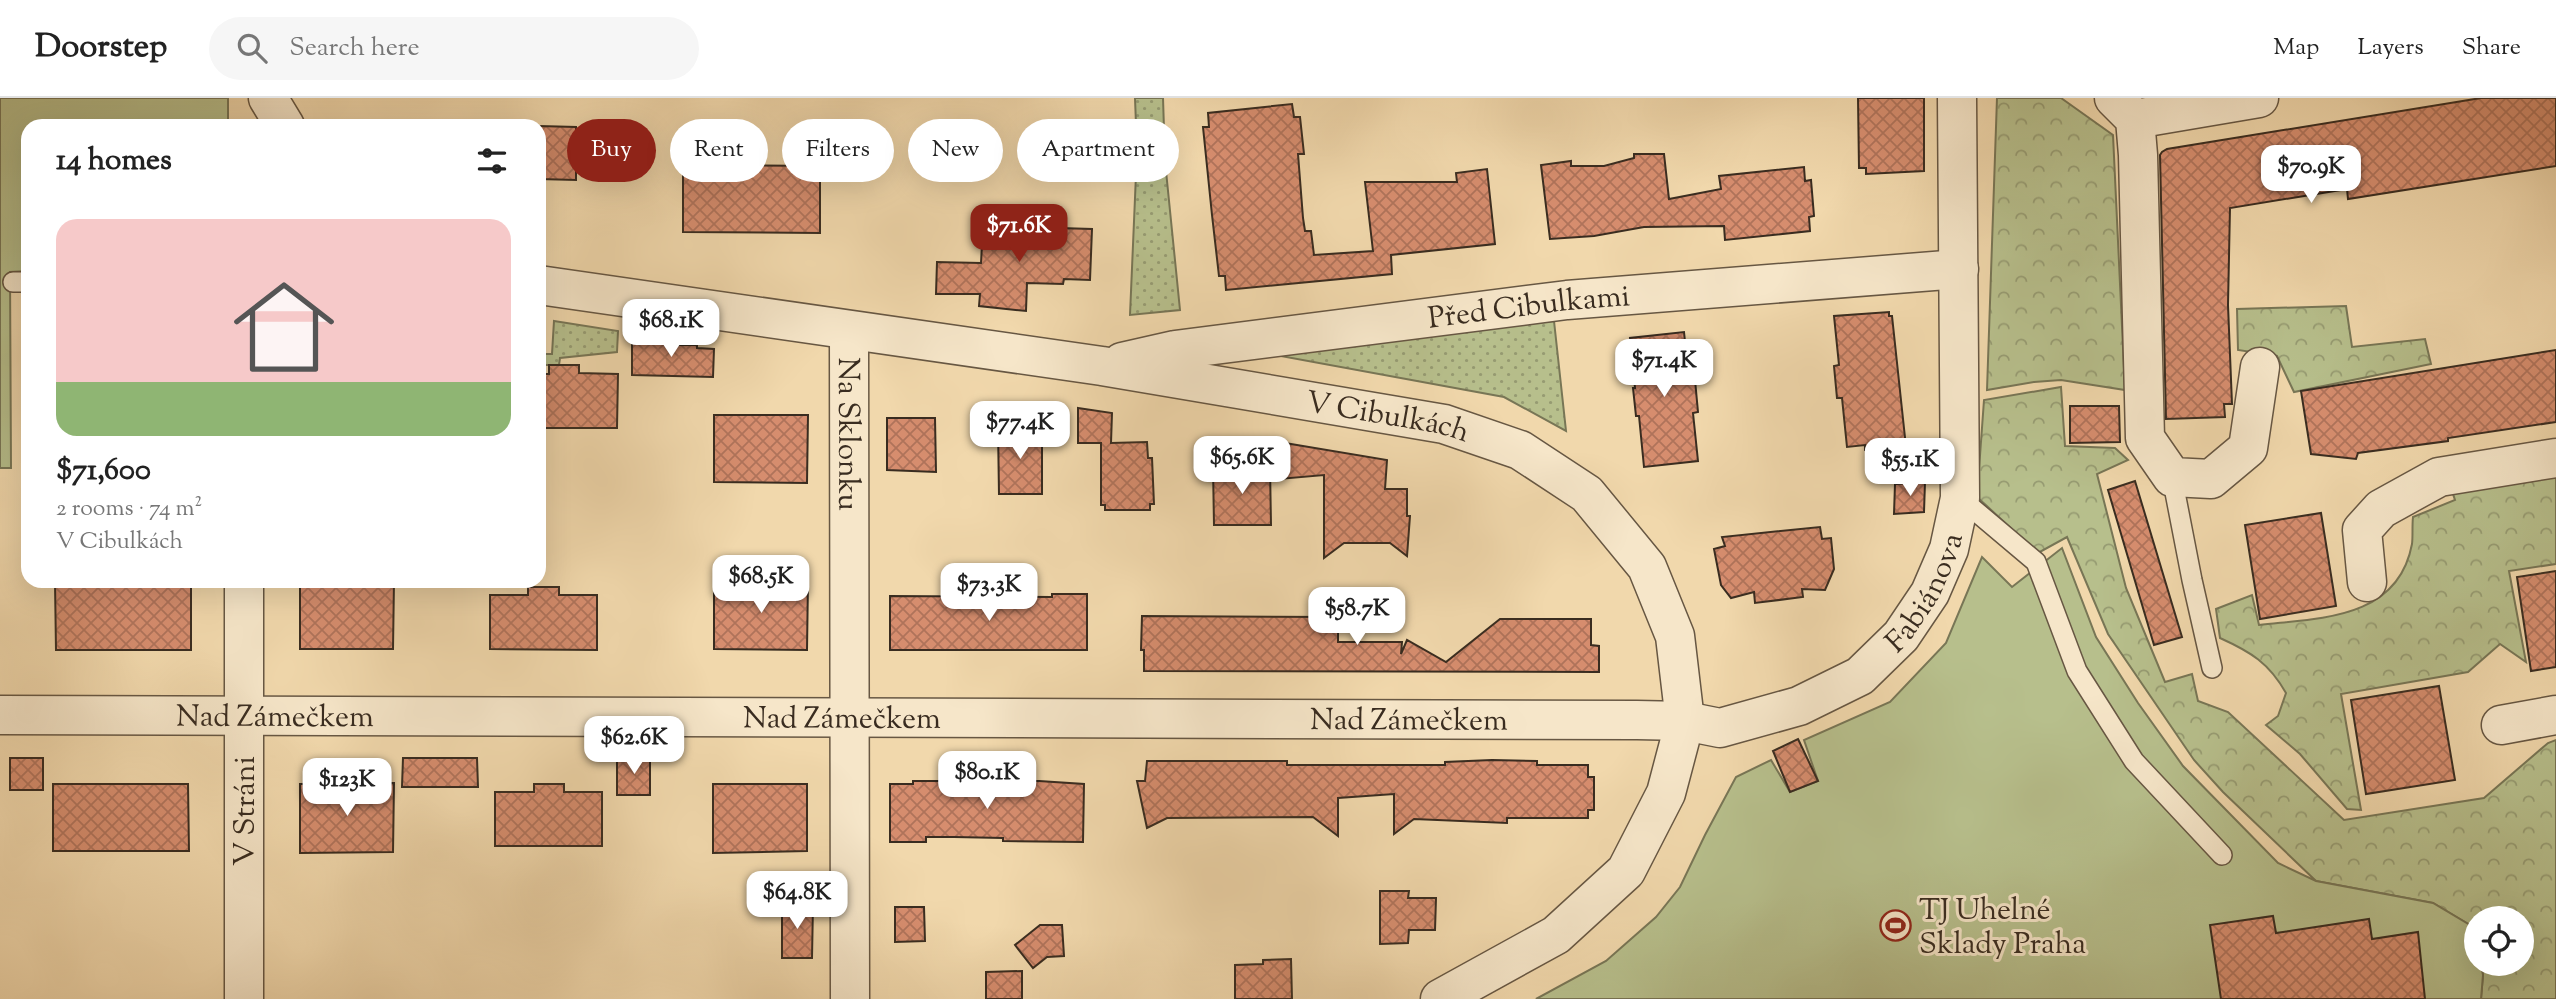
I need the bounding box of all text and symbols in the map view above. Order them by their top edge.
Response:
search box [209,17,699,80]
text: Doorstep [35,24,167,72]
icon: search [233,29,271,67]
text: Search here [289,30,420,67]
text: Map [2273,31,2319,65]
text: Layers [2357,31,2424,65]
text: Share [2462,31,2521,65]
chip: Buy [567,119,656,182]
chip: Rent [670,119,768,182]
chip: Filters [782,119,894,182]
chip: New [908,119,1003,182]
chip: Apartment [1017,119,1179,182]
text: 14 homes [56,140,172,183]
icon: filters [473,142,511,180]
pin: $70.9K [2254,146,2368,205]
text: $70.9K [2277,151,2345,184]
pin: $71.6K [962,204,1076,264]
text: $71.6K [986,210,1052,243]
icon: home [221,264,347,390]
street label: Před Cibulkami [1426,276,1632,342]
pin: $68.1K [614,300,728,359]
text: $68.1K [638,305,704,338]
pin: $71.4K [1607,340,1721,399]
text: $71.4K [1631,345,1697,378]
street label: Na Sklonku [825,357,868,511]
street label: V Cibulkách [1302,382,1475,455]
pin: $77.4K [963,402,1077,461]
text: $77.4K [986,407,1054,440]
pin: $65.6K [1185,436,1299,496]
pin: $55.1K [1853,438,1967,498]
text: $65.6K [1210,442,1274,475]
text: $55.1K [1881,444,1939,477]
text: $71,600 [56,450,151,493]
text: 2 rooms · 74 m² [56,493,202,526]
text: V Cibulkách [56,526,183,559]
street label: Fabiánova [1877,529,1976,664]
pin: $68.5K [704,556,818,615]
text: $68.5K [728,561,794,594]
pin: $73.3K [932,564,1046,623]
text: $73.3K [957,569,1021,602]
pin: $58.7K [1300,588,1414,647]
text: $58.7K [1324,593,1390,626]
street label: Nad Zámečkem [176,697,374,740]
street label: Nad Zámečkem [743,698,941,742]
street label: Nad Zámečkem [1310,700,1508,744]
pin: $62.6K [577,716,691,776]
text: $62.6K [600,722,668,755]
pin: $80.1K [930,752,1044,811]
street label: V Stráni [225,756,268,866]
text: $80.1K [954,757,1020,790]
pin: $123K [298,758,396,818]
text: $123K [319,764,375,797]
pin: $64.8K [740,872,854,931]
text: $64.8K [763,877,831,910]
place label: TJ Uhelné Sklady Praha [1919,890,2086,967]
map controls [2464,906,2534,976]
button: locate [2464,906,2534,976]
sports icon: TJ Uhelné Sklady Praha [1879,909,1913,943]

